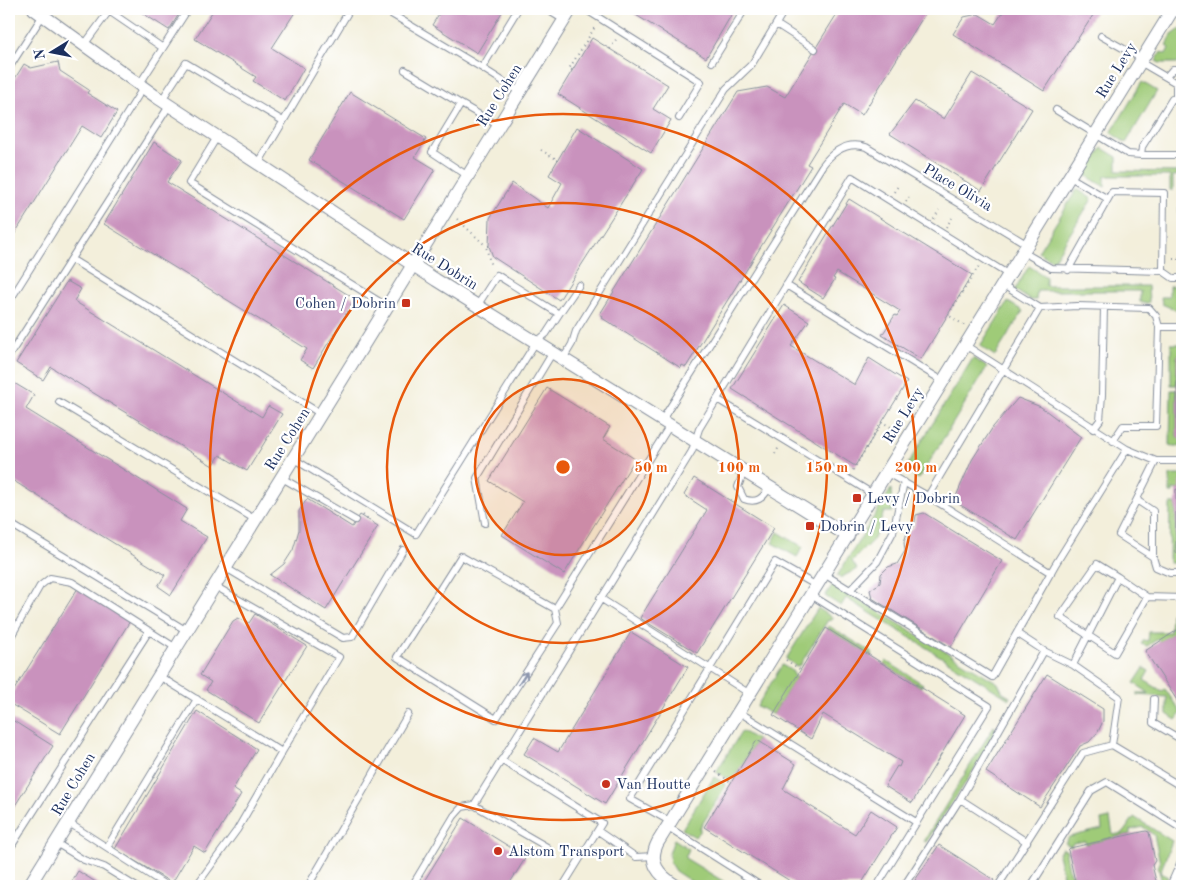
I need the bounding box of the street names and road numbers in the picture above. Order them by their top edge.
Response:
street label: Rue Levy [1094,40,1140,101]
street label: Rue Cohen [475,62,525,130]
street label: Place Olivia [920,162,995,215]
street label: Rue Dobrin [408,241,480,294]
street label: Rue Levy [881,385,927,446]
street label: Rue Cohen [263,406,313,474]
street label: Rue Cohen [50,751,99,819]

